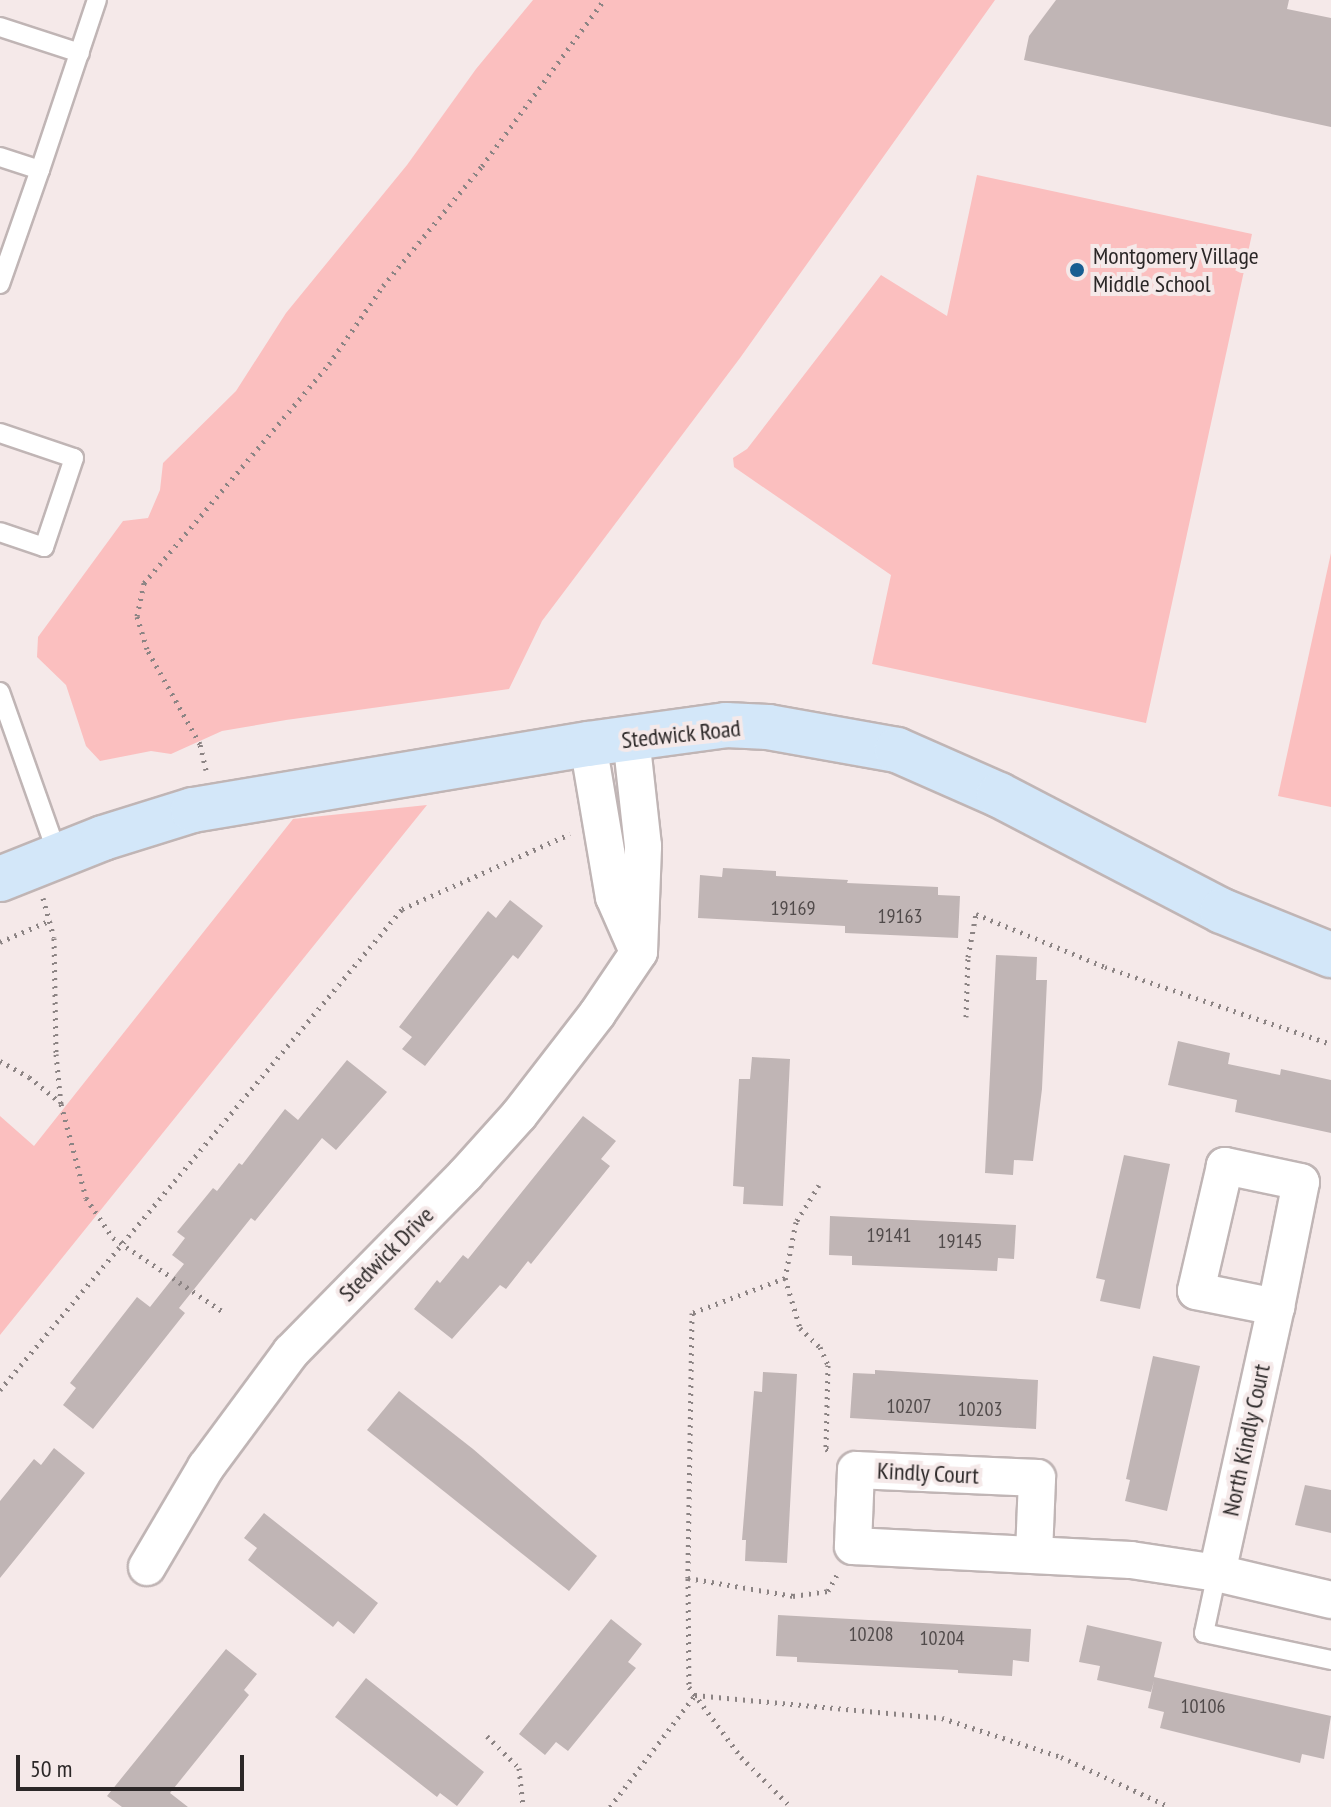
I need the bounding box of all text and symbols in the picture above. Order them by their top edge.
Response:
place label: Montgomery Village Middle School [1093,242,1260,298]
marker: Montgomery Village Middle School [1068,261,1086,279]
street label: Stedwick Road [620,713,742,755]
house number: 19169 [771,896,815,920]
house number: 19163 [878,904,922,928]
street label: Stedwick Drive [332,1200,440,1308]
house number: 19141 [867,1223,911,1247]
house number: 19145 [938,1229,982,1253]
street label: North Kindly Court [1216,1361,1276,1519]
house number: 10207 [887,1394,931,1418]
house number: 10203 [958,1397,1002,1421]
street label: Kindly Court [876,1456,980,1490]
house number: 10208 [849,1622,893,1646]
house number: 10204 [920,1626,964,1650]
house number: 10106 [1181,1694,1225,1718]
scale bar [20,1739,248,1789]
text: 50 m [30,1753,72,1784]

